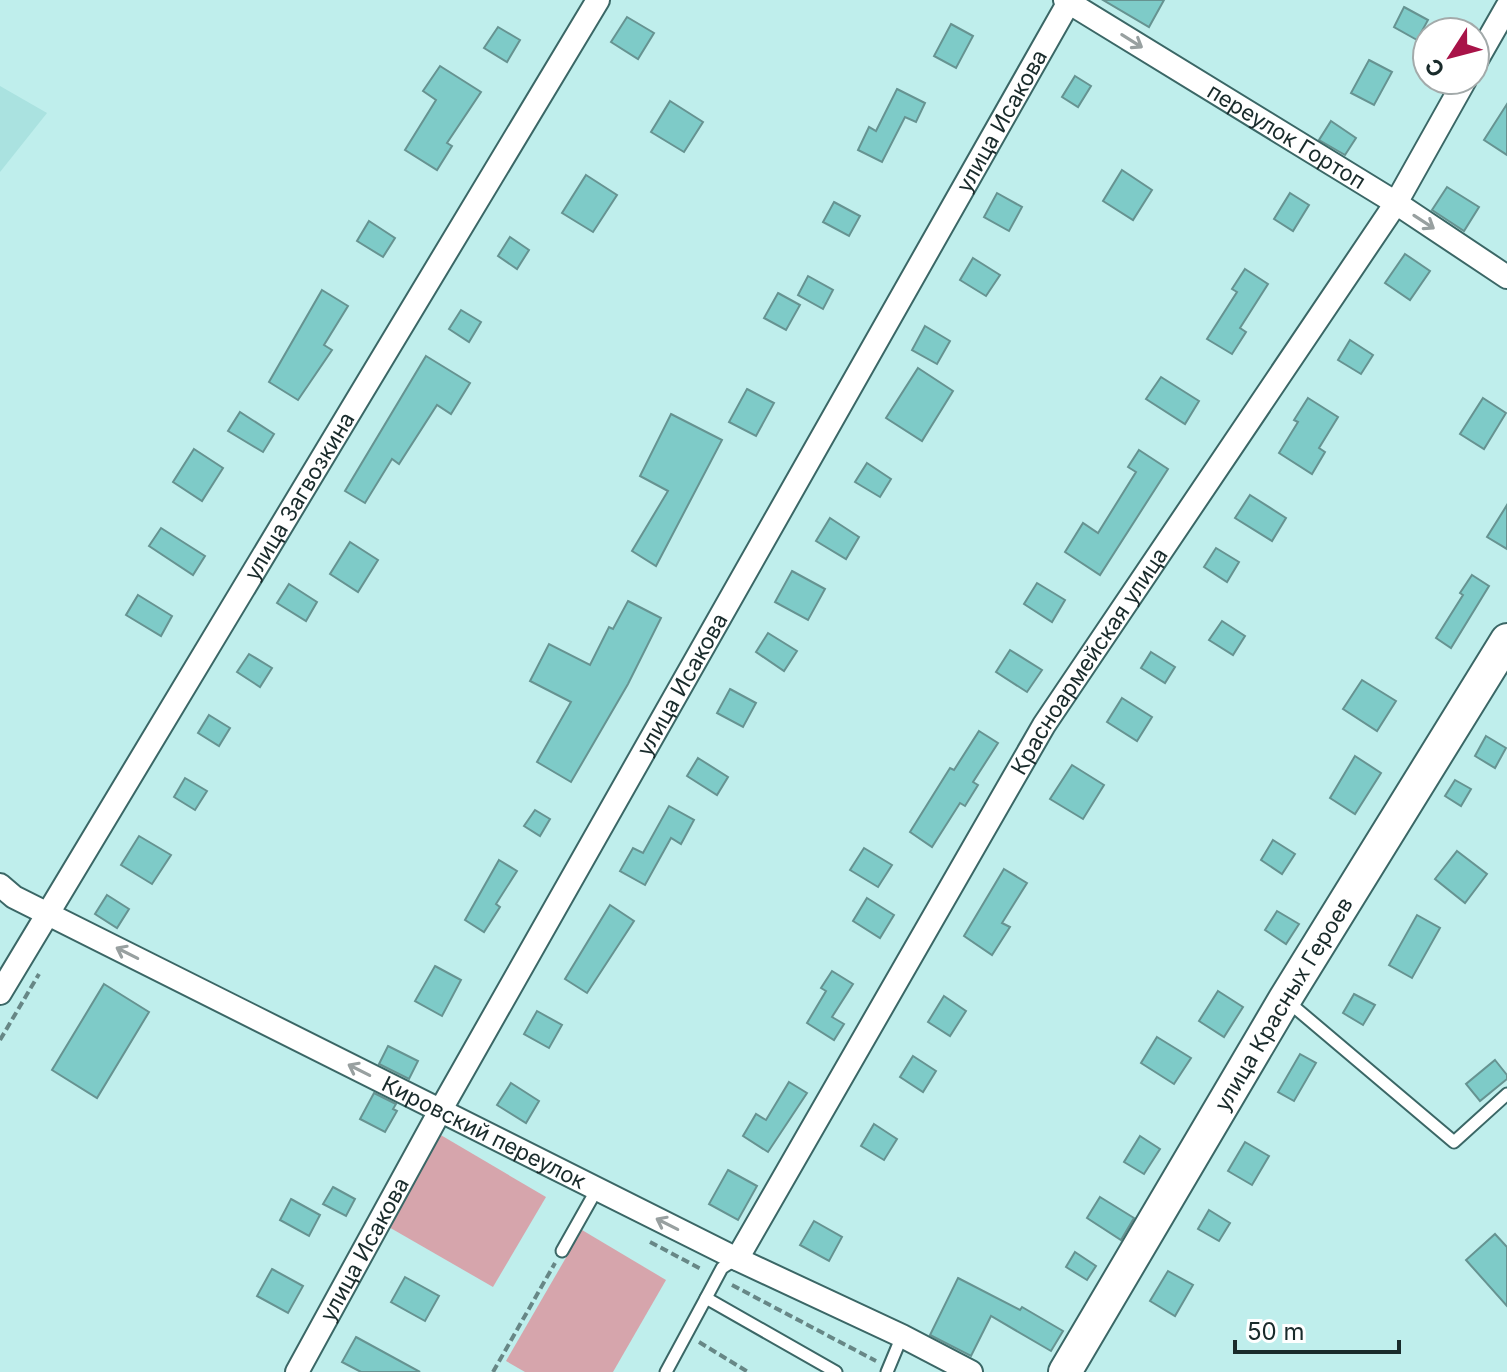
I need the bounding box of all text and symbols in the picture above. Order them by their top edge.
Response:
north arrow [1411,16,1491,96]
one-way arrow [1120,33,1143,49]
street label: улица Исакова [951,45,1052,197]
text: С [1420,54,1450,82]
street label: переулок Гортоп [1203,78,1370,194]
one-way arrow [1412,214,1435,230]
street label: улица Загвозкина [239,407,360,585]
street label: Красноармейская улица [1005,543,1173,779]
street label: улица Исакова [631,608,733,760]
street label: улица Красных Героев [1209,892,1358,1116]
one-way arrow [116,945,140,960]
one-way arrow [348,1062,372,1077]
street label: Кировский переулок [378,1070,590,1194]
street label: улица Исакова [314,1173,414,1326]
one-way arrow [655,1216,679,1231]
scale bar [1235,1304,1399,1354]
text: 50 m [1247,1317,1305,1346]

